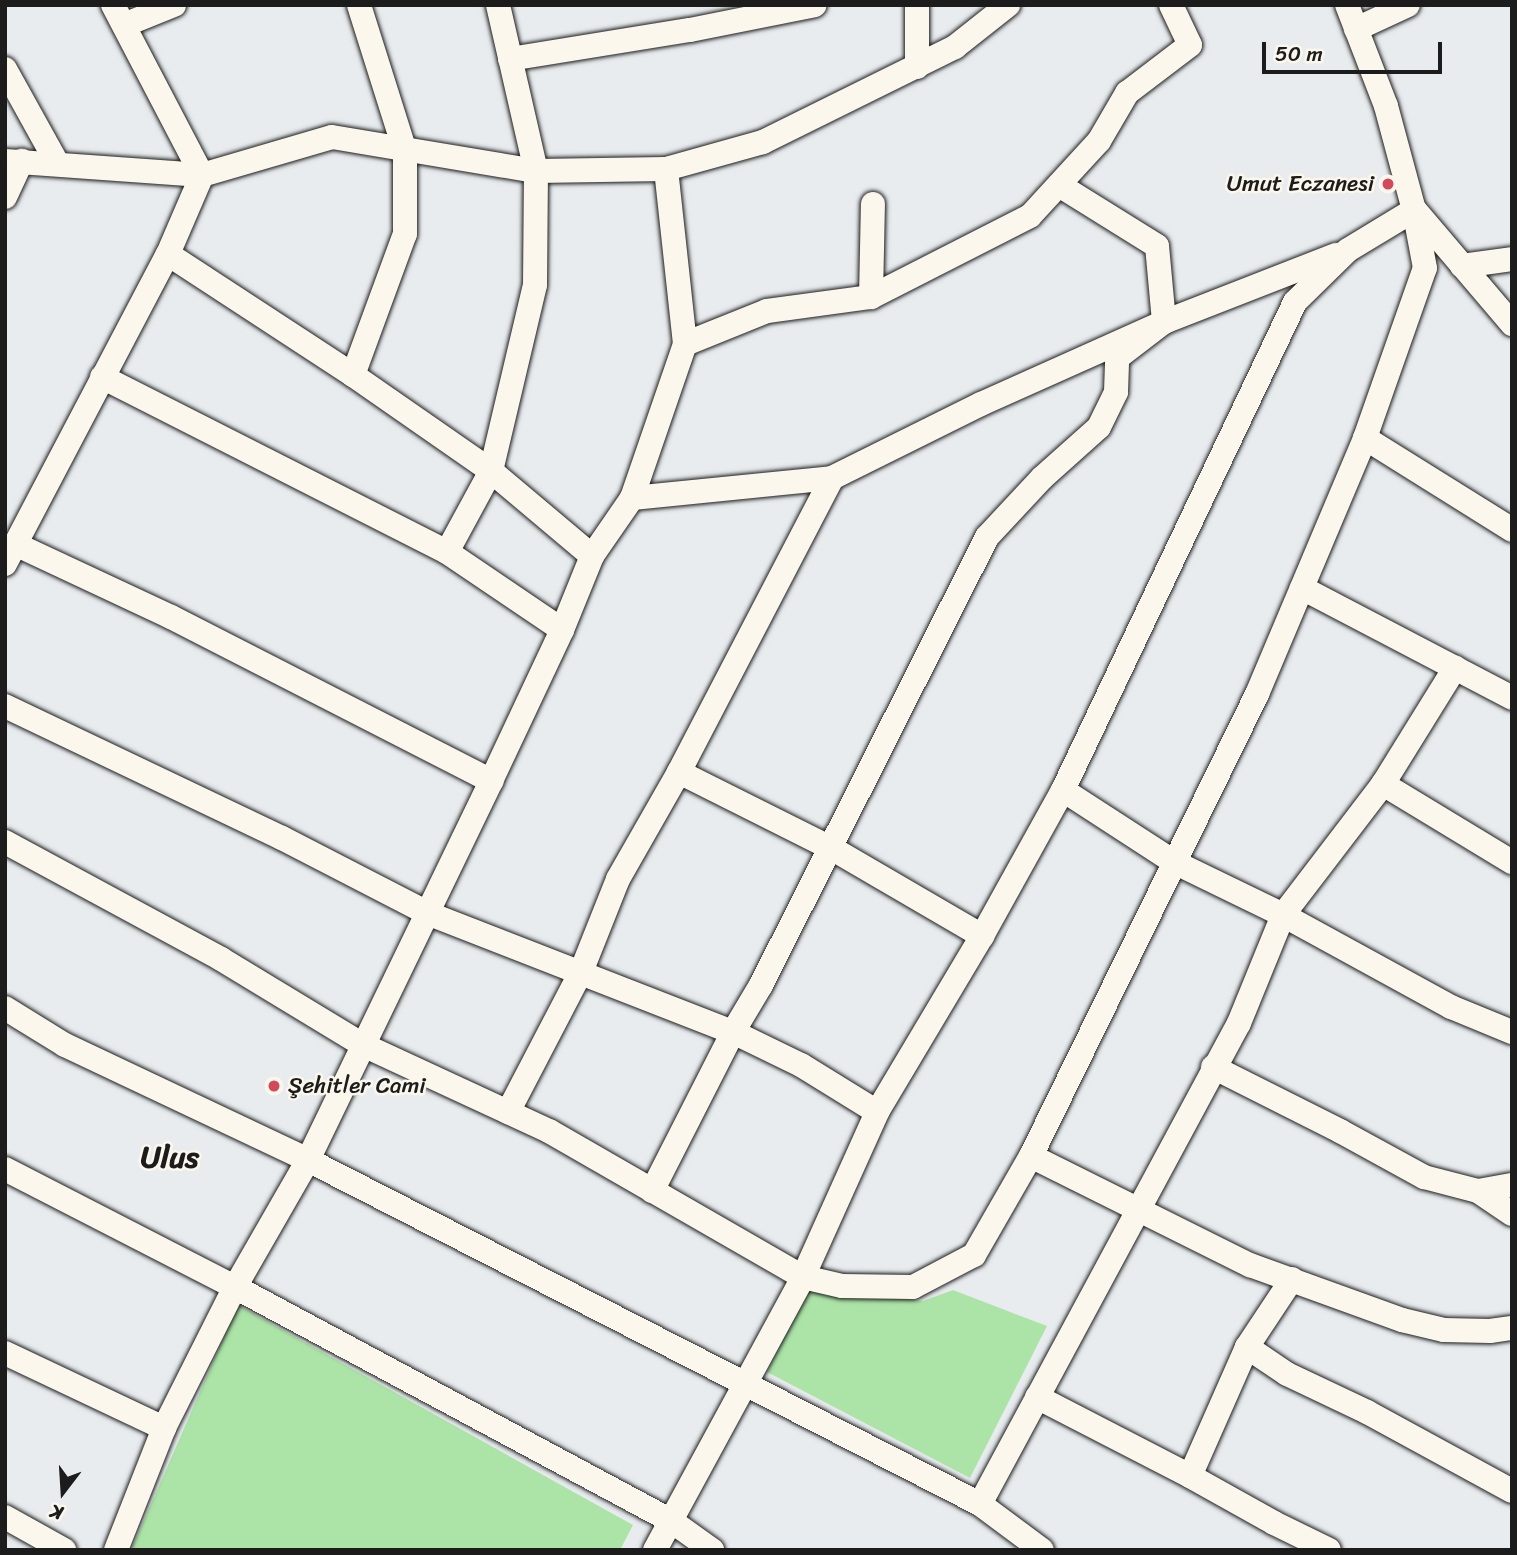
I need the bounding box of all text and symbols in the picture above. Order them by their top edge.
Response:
scale bar [1265,28,1445,72]
text: 50 m [1275,35,1323,73]
place label: Umut Eczanesi [1225,170,1374,198]
marker: Umut Eczanesi [1380,176,1396,192]
place label: Şehitler Cami [288,1072,426,1100]
marker: Şehitler Cami [266,1078,282,1094]
district label: Ulus [141,1139,199,1175]
north arrow [28,1457,98,1527]
text: K [46,1495,67,1530]

